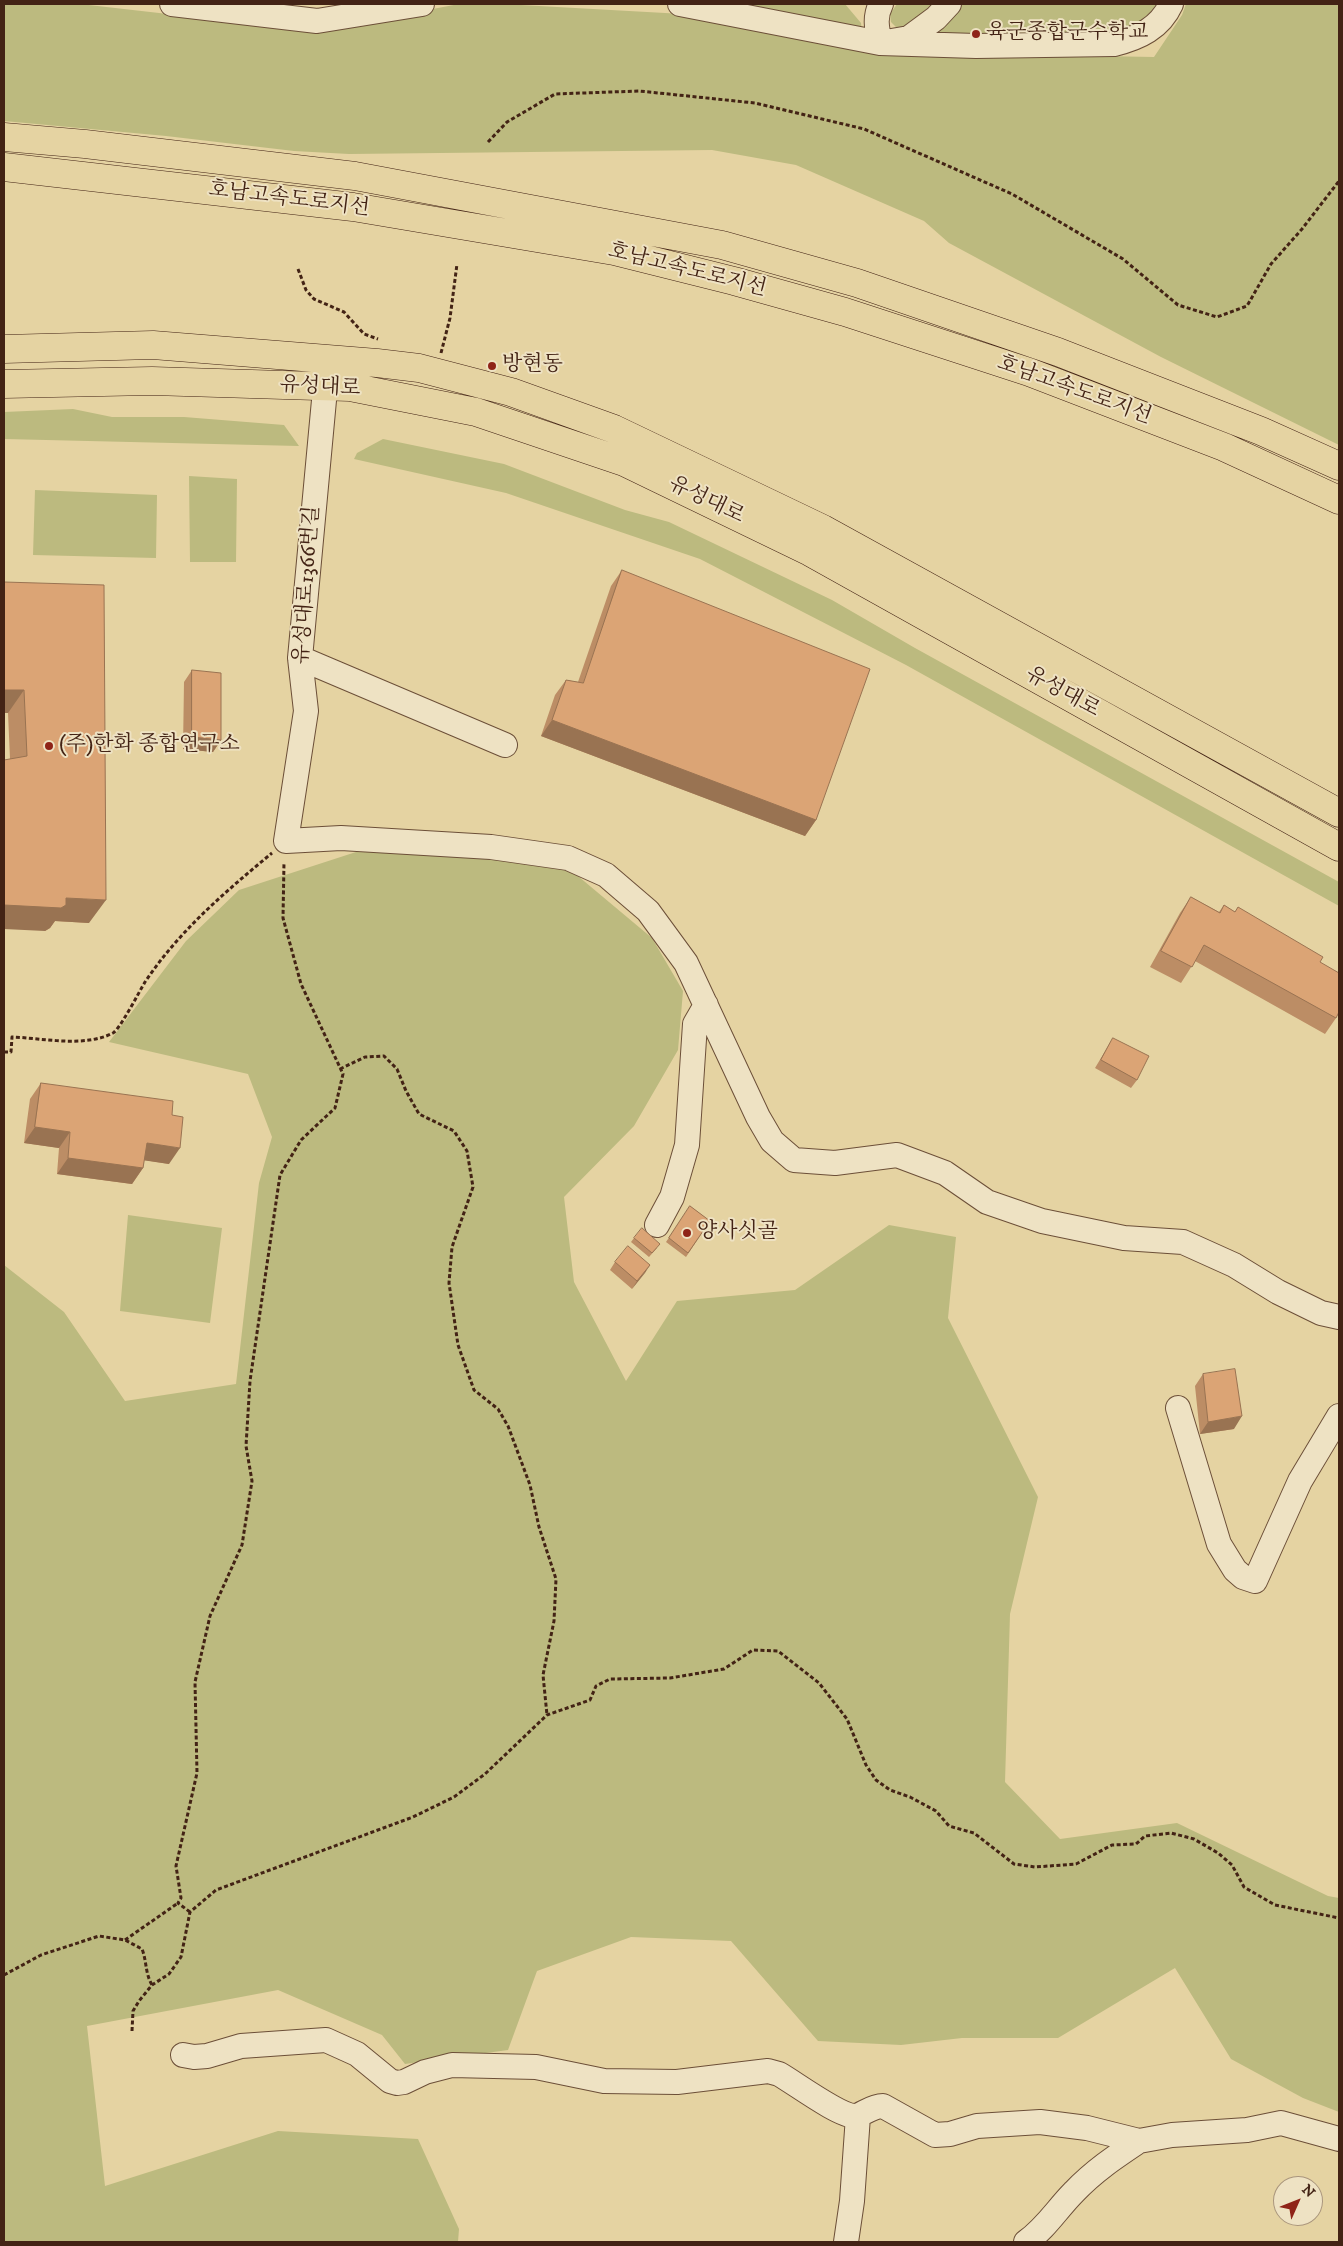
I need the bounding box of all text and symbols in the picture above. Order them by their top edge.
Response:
place label: 육군종합군수학교 [986,21,1148,47]
marker: 육군종합군수학교 [970,28,982,40]
street label: 호남고속도로지선 [207,178,371,222]
street label: 호남고속도로지선 [605,239,769,303]
street label: 호남고속도로지선 [993,351,1155,431]
place label: 방현동 [502,353,563,379]
marker: 방현동 [486,360,498,372]
street label: 유성대로 [279,373,361,403]
street label: 유성대로 [664,472,748,530]
street label: 유성대로1366번길 [290,505,326,665]
street label: 유성대로 [1020,662,1104,724]
place label: (주)한화 종합연구소 [59,733,240,759]
marker: (주)한화 종합연구소 [43,740,55,752]
place label: 양사싯골 [697,1220,778,1246]
marker: 양사싯골 [681,1227,693,1239]
north arrow [1273,2176,1323,2226]
text: N [1298,2181,1319,2202]

